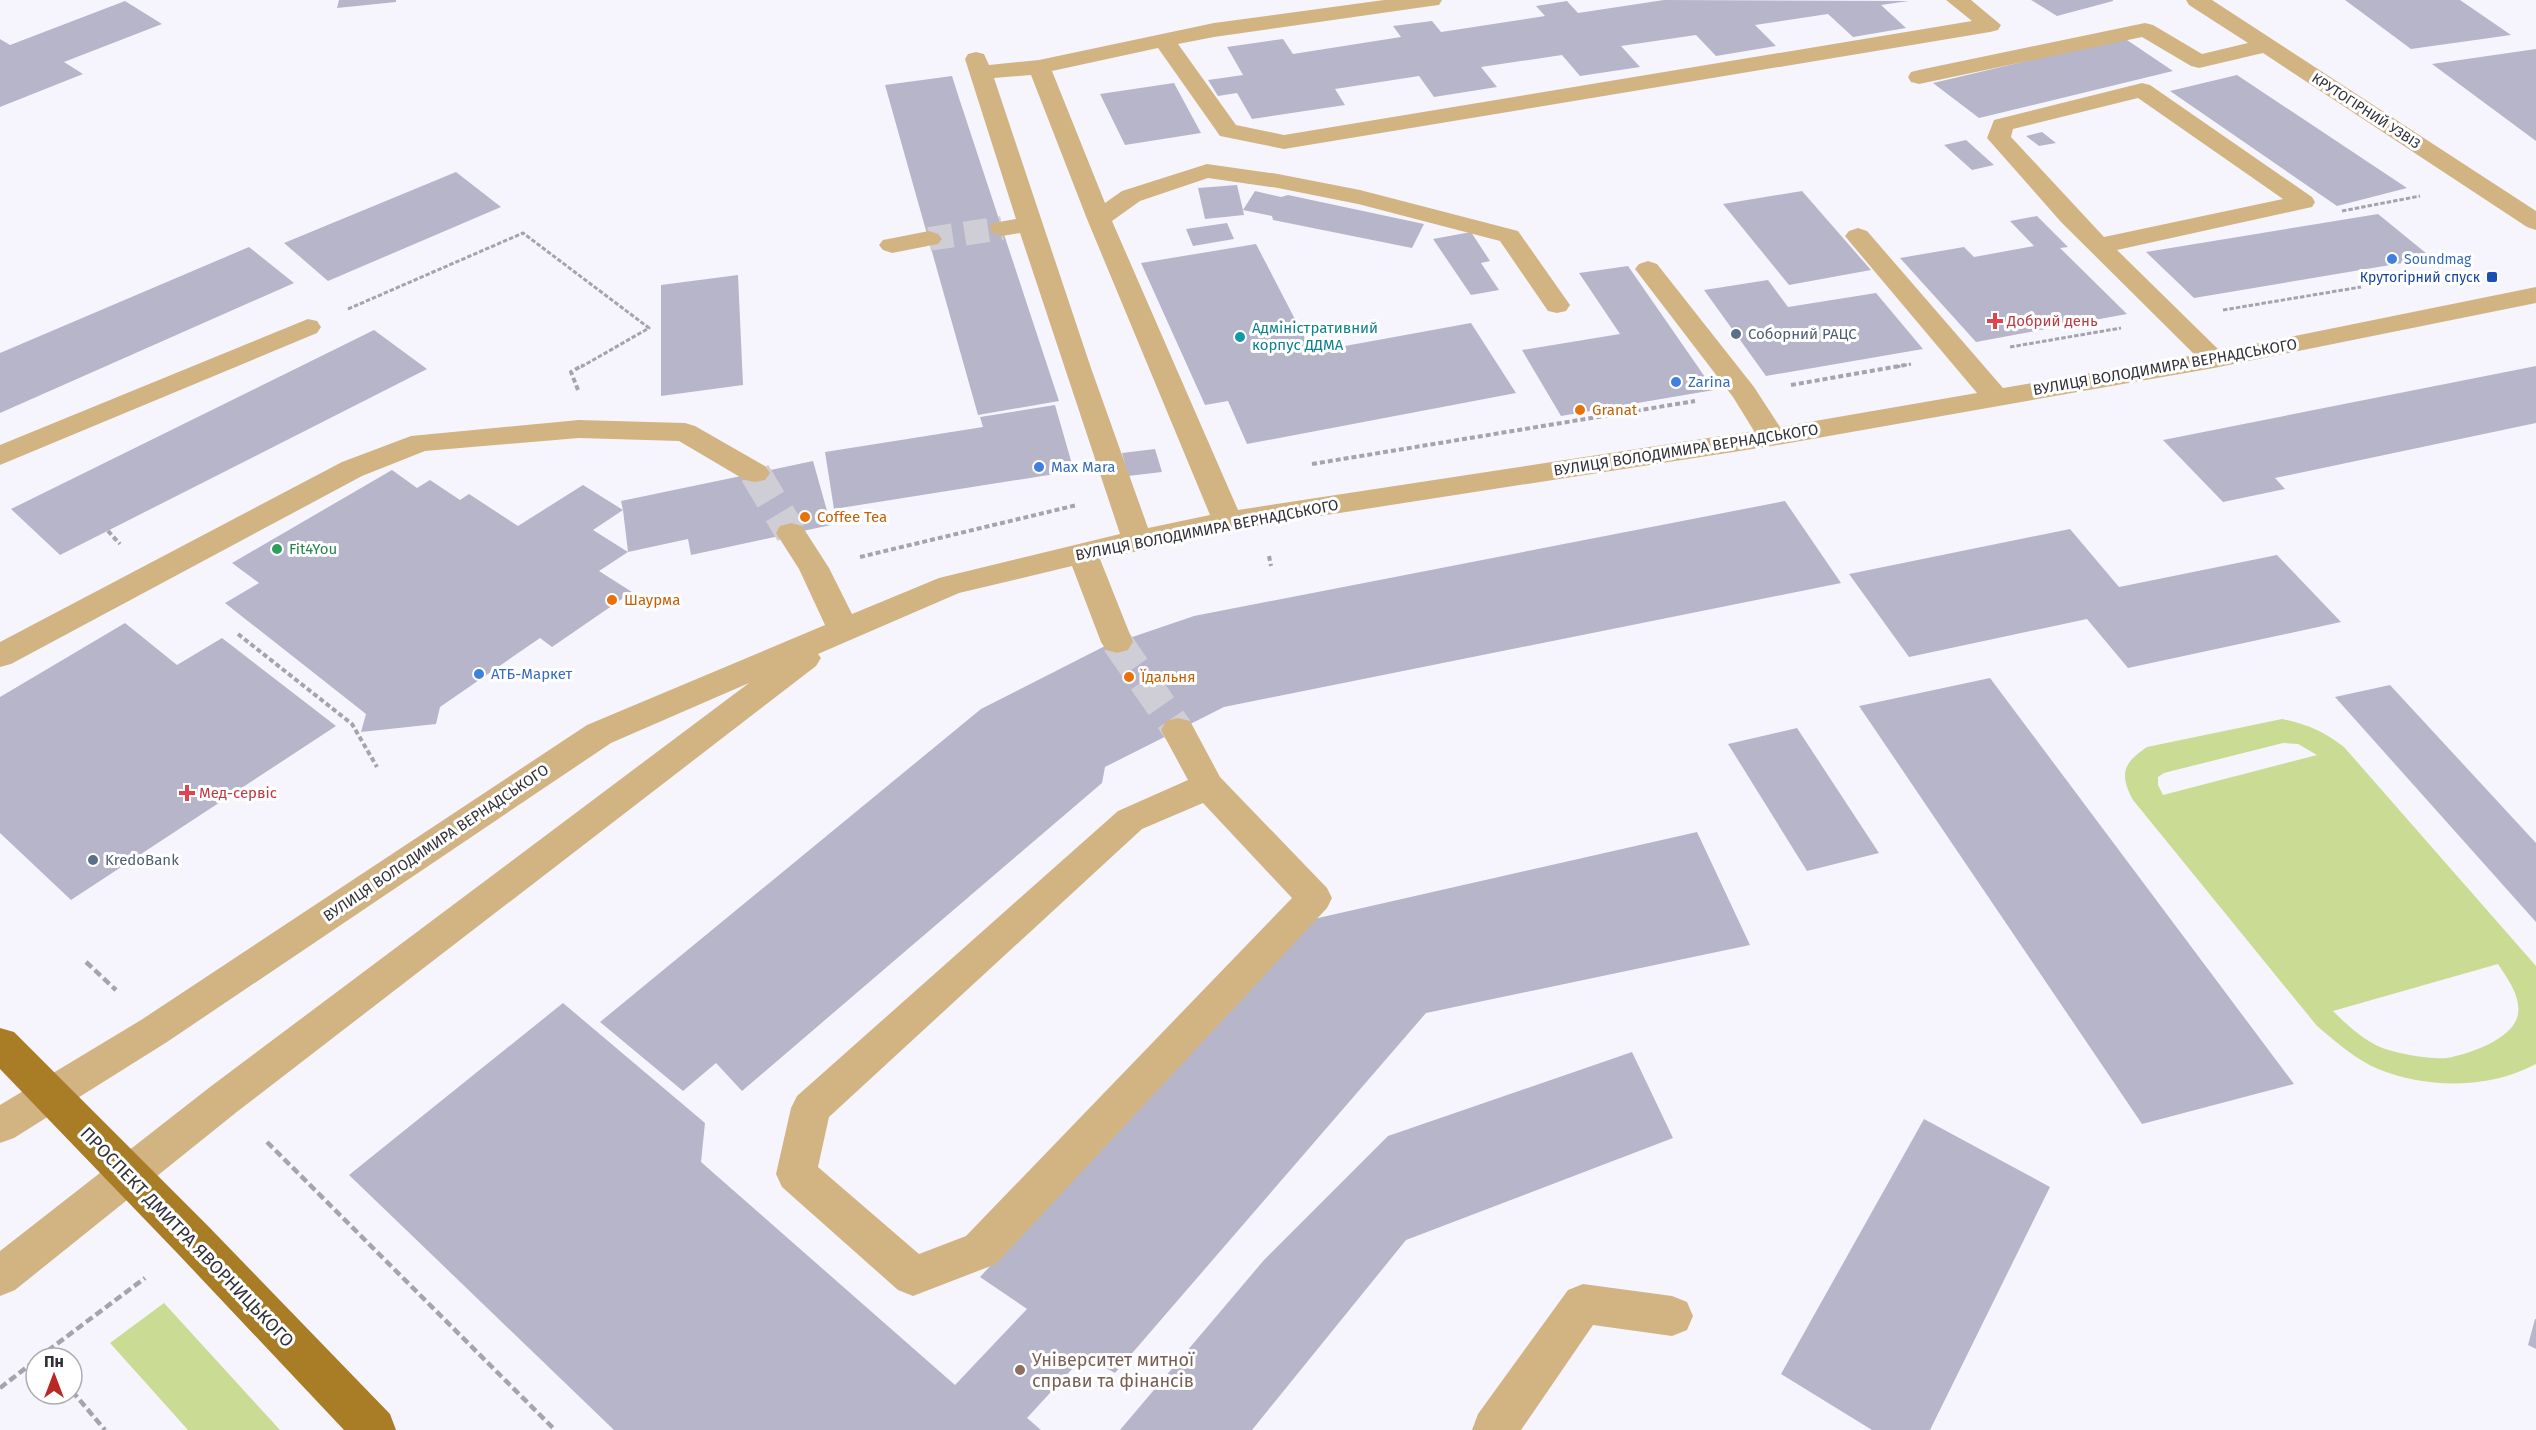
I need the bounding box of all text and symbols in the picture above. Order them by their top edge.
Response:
street label: КРУТОГІРНИЙ УЗВІЗ [2308,70,2424,152]
place label: Soundmag [2404,251,2472,268]
marker: Soundmag [2385,252,2399,266]
place label: Крутогірний спуск [2360,269,2481,286]
marker: Крутогірний спуск [2485,270,2499,284]
place label: Добрий день [2006,312,2098,330]
marker: Добрий день [1988,314,2002,328]
place label: Адміністративний корпус ДДМА [1252,319,1378,354]
place label: Соборний РАЦС [1748,325,1857,343]
marker: Соборний РАЦС [1729,327,1743,341]
marker: Адміністративний корпус ДДМА [1233,330,1247,344]
street label: ВУЛИЦЯ ВОЛОДИМИРА ВЕРНАДСЬКОГО [2032,335,2298,399]
place label: Zarina [1688,373,1731,391]
marker: Zarina [1669,375,1683,389]
place label: Granat [1592,401,1638,419]
marker: Granat [1573,403,1587,417]
street label: ВУЛИЦЯ ВОЛОДИМИРА ВЕРНАДСЬКОГО [1552,420,1820,480]
place label: Max Mara [1051,458,1115,476]
marker: Max Mara [1032,460,1046,474]
street label: ВУЛИЦЯ ВОЛОДИМИРА ВЕРНАДСЬКОГО [1074,496,1340,564]
place label: Coffee Tea [817,508,887,526]
marker: Coffee Tea [798,510,812,524]
place label: Fit4You [289,540,337,558]
marker: Fit4You [270,542,284,556]
place label: Шаурма [624,591,680,609]
marker: Шаурма [605,593,619,607]
place label: АТБ-Маркет [491,665,573,683]
marker: АТБ-Маркет [472,667,486,681]
place label: Їдальня [1140,668,1196,686]
marker: Їдальня [1122,670,1136,684]
street label: ВУЛИЦЯ ВОЛОДИМИРА ВЕРНАДСЬКОГО [320,761,552,925]
place label: Мед-сервіс [199,784,277,802]
marker: Мед-сервіс [180,786,194,800]
place label: KredoBank [105,851,179,869]
marker: KredoBank [86,853,100,867]
street label: ПРОСПЕКТ ДМИТРА ЯВОРНИЦЬКОГО [76,1122,298,1352]
north arrow [24,1346,84,1406]
place label: Університет митної справи та фінансів [1032,1349,1195,1392]
text: Пн [44,1352,64,1371]
marker: Університет митної справи та фінансів [1013,1363,1027,1377]

